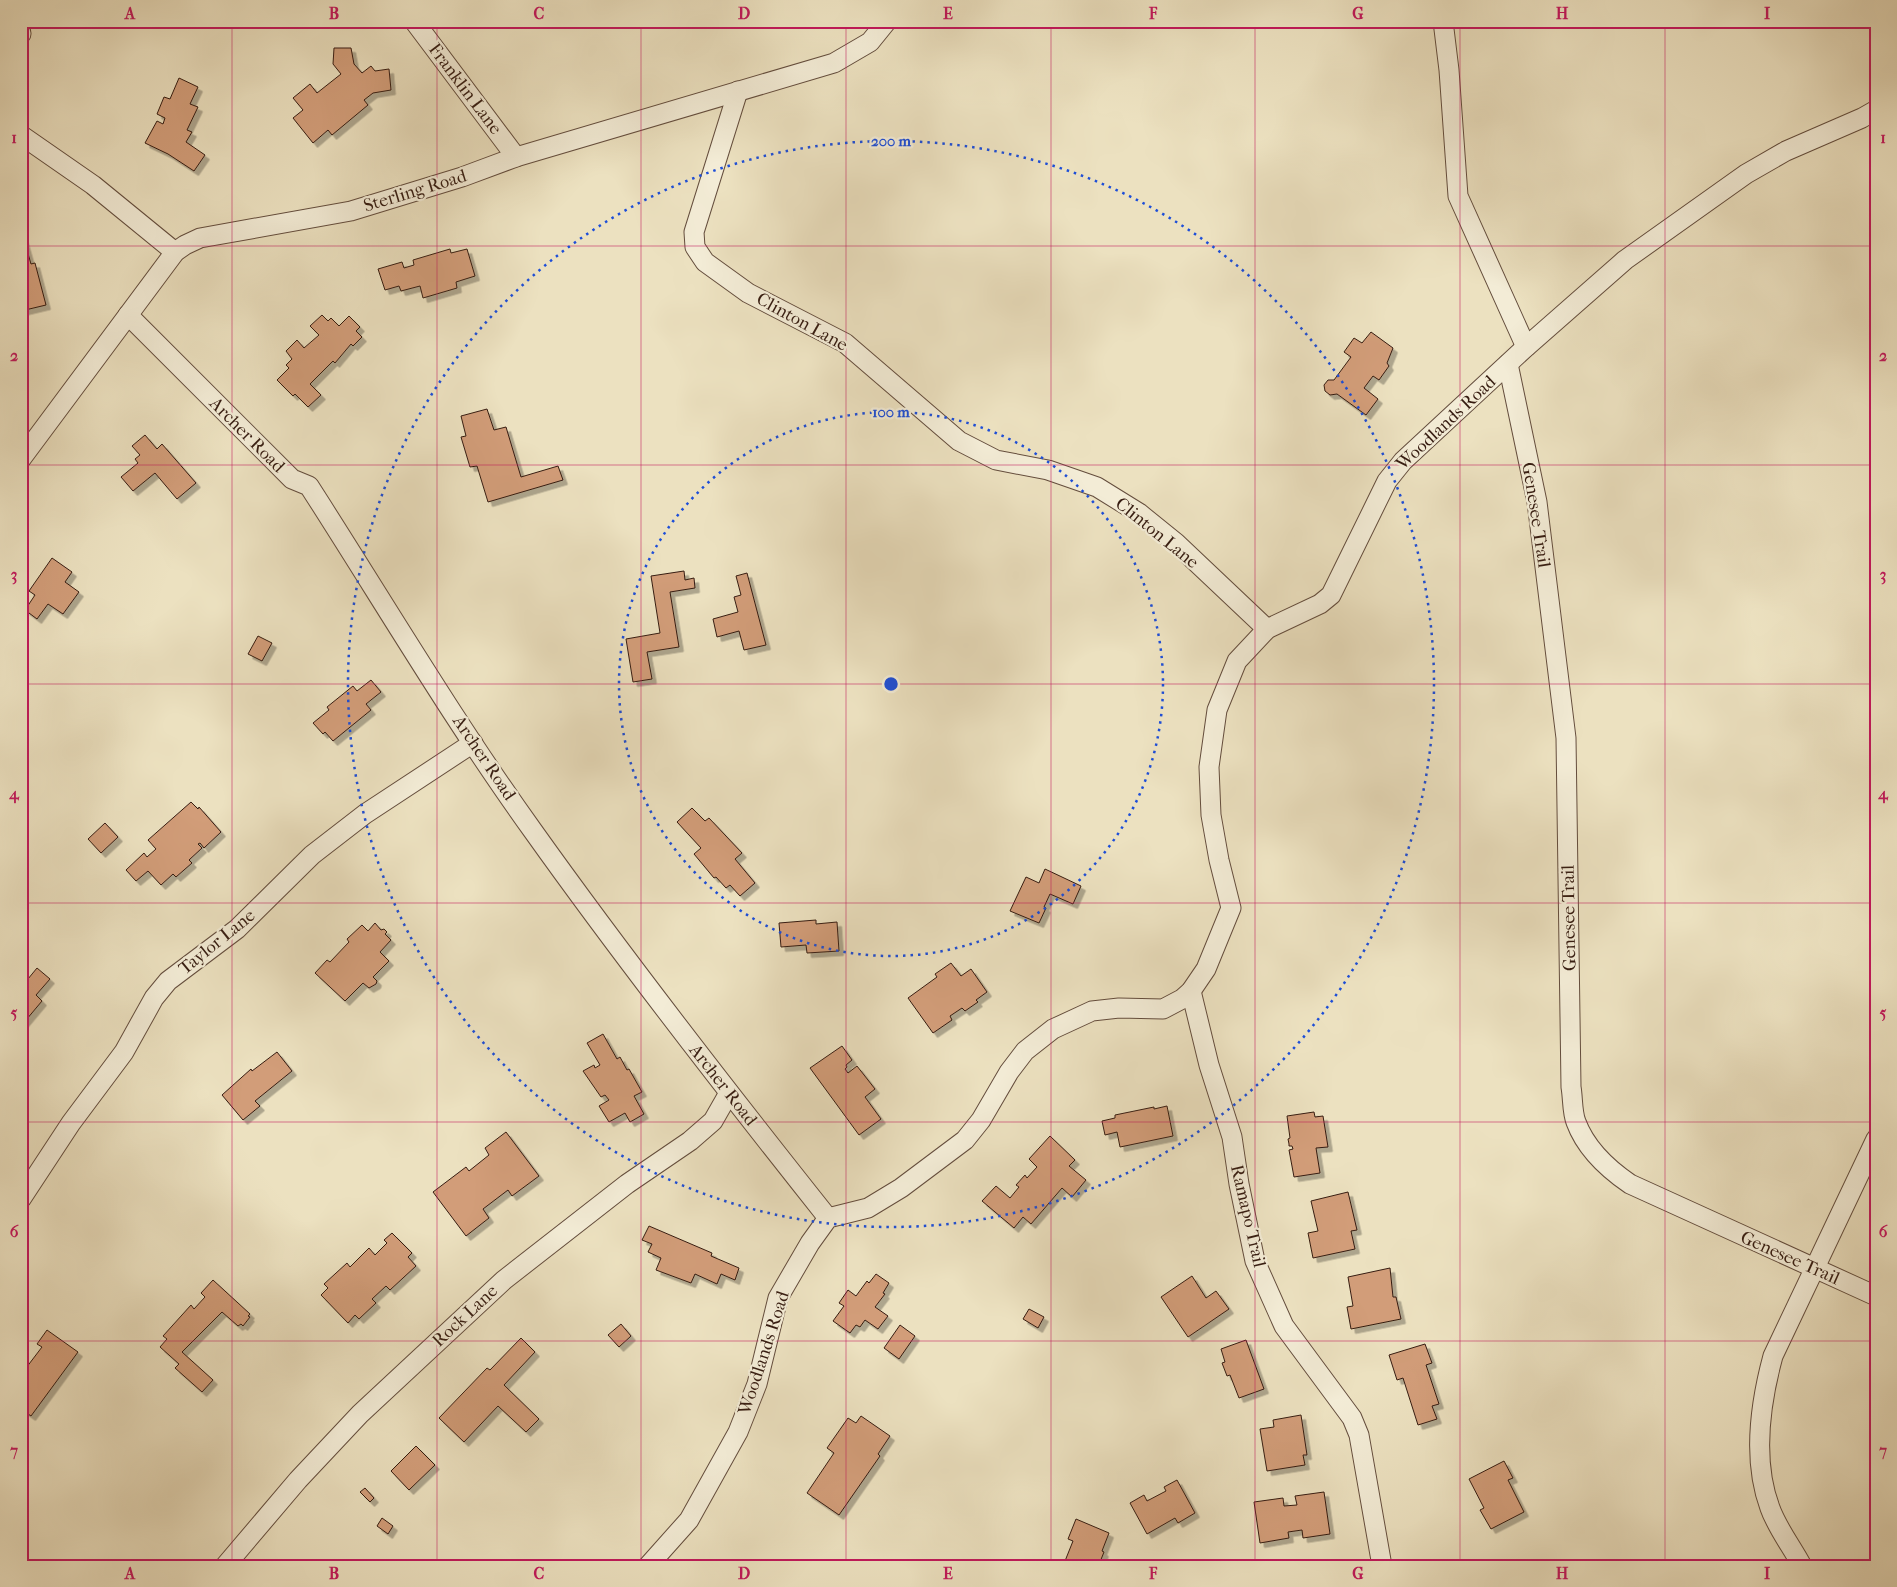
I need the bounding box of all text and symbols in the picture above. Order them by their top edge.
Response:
text: A [124,4,136,23]
text: B [329,4,339,23]
text: C [534,4,545,23]
text: D [738,4,750,23]
text: E [943,4,953,23]
text: F [1148,4,1158,23]
text: G [1352,4,1364,23]
text: H [1556,4,1569,23]
text: I [1764,4,1771,23]
street label: Franklin Lane [424,39,506,139]
text: 1 [11,128,17,147]
text: 1 [1880,128,1886,147]
text: 200 m [871,132,911,150]
street label: Sterling Road [361,165,469,217]
street label: Clinton Lane [753,288,851,356]
text: 2 [10,346,18,365]
text: 2 [1879,346,1887,365]
street label: Woodlands Road [1391,371,1500,475]
street label: Archer Road [204,392,289,477]
text: 100 m [872,403,910,421]
street label: Genesee Trail [1517,461,1555,569]
street label: Clinton Lane [1111,493,1203,573]
text: 3 [11,565,17,585]
text: 3 [1880,565,1886,585]
centre of rings [882,675,900,693]
street label: Archer Road [447,711,520,805]
text: 4 [8,784,20,804]
text: 4 [1877,784,1889,804]
street label: Genesee Trail [1558,865,1580,971]
street label: Taylor Lane [175,905,259,979]
text: 5 [11,1003,18,1022]
text: 5 [1880,1003,1887,1022]
street label: Archer Road [684,1039,761,1130]
street label: Ramapo Trail [1226,1163,1270,1269]
text: 6 [10,1222,19,1241]
text: 6 [1879,1222,1888,1241]
street label: Genesee Trail [1737,1227,1843,1289]
street label: Rock Lane [428,1280,502,1351]
street label: Woodlands Road [734,1288,794,1418]
text: 7 [9,1441,18,1460]
text: 7 [1878,1441,1887,1460]
text: A [124,1564,136,1583]
text: B [329,1564,339,1583]
text: C [534,1564,545,1583]
text: D [738,1564,750,1583]
text: E [943,1564,953,1583]
text: F [1148,1564,1158,1583]
text: G [1352,1564,1364,1583]
text: H [1556,1564,1569,1583]
text: I [1764,1564,1771,1583]

